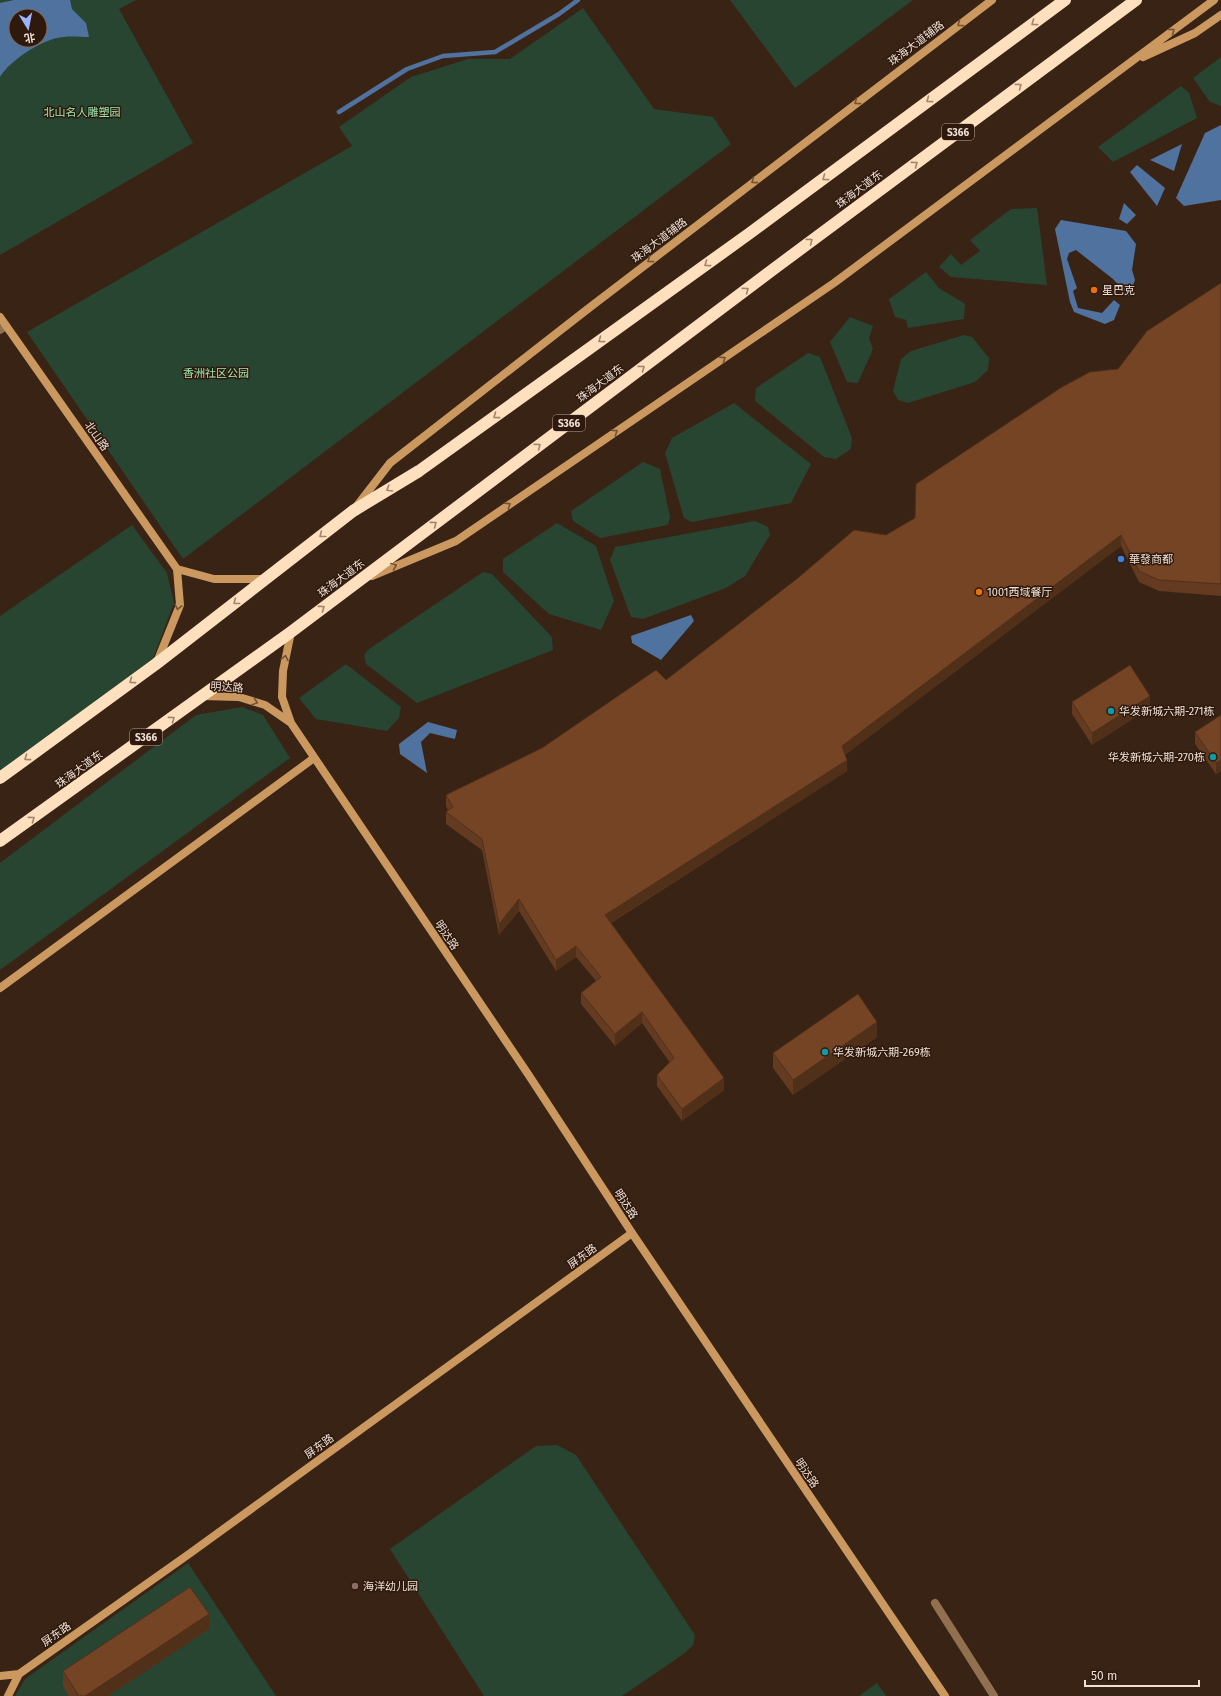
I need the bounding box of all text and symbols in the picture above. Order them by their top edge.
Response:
north arrow [8,8,48,48]
street label: 珠海大道辅路 [886,18,947,68]
one-way arrow [1031,18,1038,25]
one-way arrow [958,19,965,26]
one-way arrow [1168,29,1175,36]
text: 北 [23,30,36,45]
one-way arrow [1015,84,1022,91]
one-way arrow [926,96,933,103]
one-way arrow [854,97,861,105]
park label: 北山名人雕塑园 [44,106,121,119]
road number: S366 [942,124,974,140]
one-way arrow [911,161,918,169]
street label: 珠海大道东 [833,168,885,211]
one-way arrow [822,173,829,180]
one-way arrow [751,176,758,183]
street label: 珠海大道辅路 [629,215,690,265]
one-way arrow [806,239,813,246]
one-way arrow [648,255,655,262]
one-way arrow [704,259,711,266]
place label: 星巴克 [1102,284,1135,297]
marker: 星巴克 [1089,285,1099,295]
one-way arrow [741,287,748,294]
one-way arrow [599,335,606,342]
one-way arrow [719,356,726,364]
street label: 珠海大道东 [574,362,626,405]
one-way arrow [637,366,644,373]
park label: 香洲社区公园 [183,367,249,380]
one-way arrow [493,411,500,418]
road number: S366 [553,415,585,431]
street label: 北山路 [82,419,111,454]
one-way arrow [611,430,618,437]
one-way arrow [534,443,541,451]
one-way arrow [386,485,393,492]
one-way arrow [504,502,511,510]
one-way arrow [430,521,437,529]
one-way arrow [320,530,327,537]
place label: 華發商都 [1129,553,1173,566]
marker: 華發商都 [1116,554,1126,564]
street label: 珠海大道东 [315,557,367,600]
one-way arrow [391,563,398,571]
place label: 1001西域餐厅 [987,586,1053,599]
marker: 1001西域餐厅 [974,587,984,597]
one-way arrow [233,598,240,605]
one-way arrow [174,604,182,611]
one-way arrow [318,605,325,613]
one-way arrow [281,655,289,661]
one-way arrow [130,676,137,683]
street label: 明达路 [210,680,244,695]
one-way arrow [251,697,258,705]
place label: 华发新城六期-271栋 [1119,705,1215,718]
marker: 华发新城六期-271栋 [1106,706,1116,716]
one-way arrow [167,716,174,723]
road number: S366 [130,729,162,745]
street label: 珠海大道东 [53,748,105,791]
place label: 华发新城六期-270栋 [1108,751,1205,764]
marker: 华发新城六期-270栋 [1208,752,1218,762]
one-way arrow [25,753,32,760]
one-way arrow [27,817,34,824]
street label: 明达路 [432,918,461,953]
place label: 华发新城六期-269栋 [833,1046,931,1059]
marker: 华发新城六期-269栋 [820,1047,830,1057]
street label: 明达路 [611,1187,640,1222]
street label: 屏东路 [565,1241,599,1271]
street label: 屏东路 [302,1431,336,1461]
street label: 明达路 [792,1456,821,1491]
place label: 海洋幼儿园 [363,1580,418,1593]
marker: 海洋幼儿园 [350,1581,360,1591]
street label: 屏东路 [39,1620,74,1649]
scale bar [1085,1662,1199,1688]
text: 50 m [1091,1669,1117,1683]

